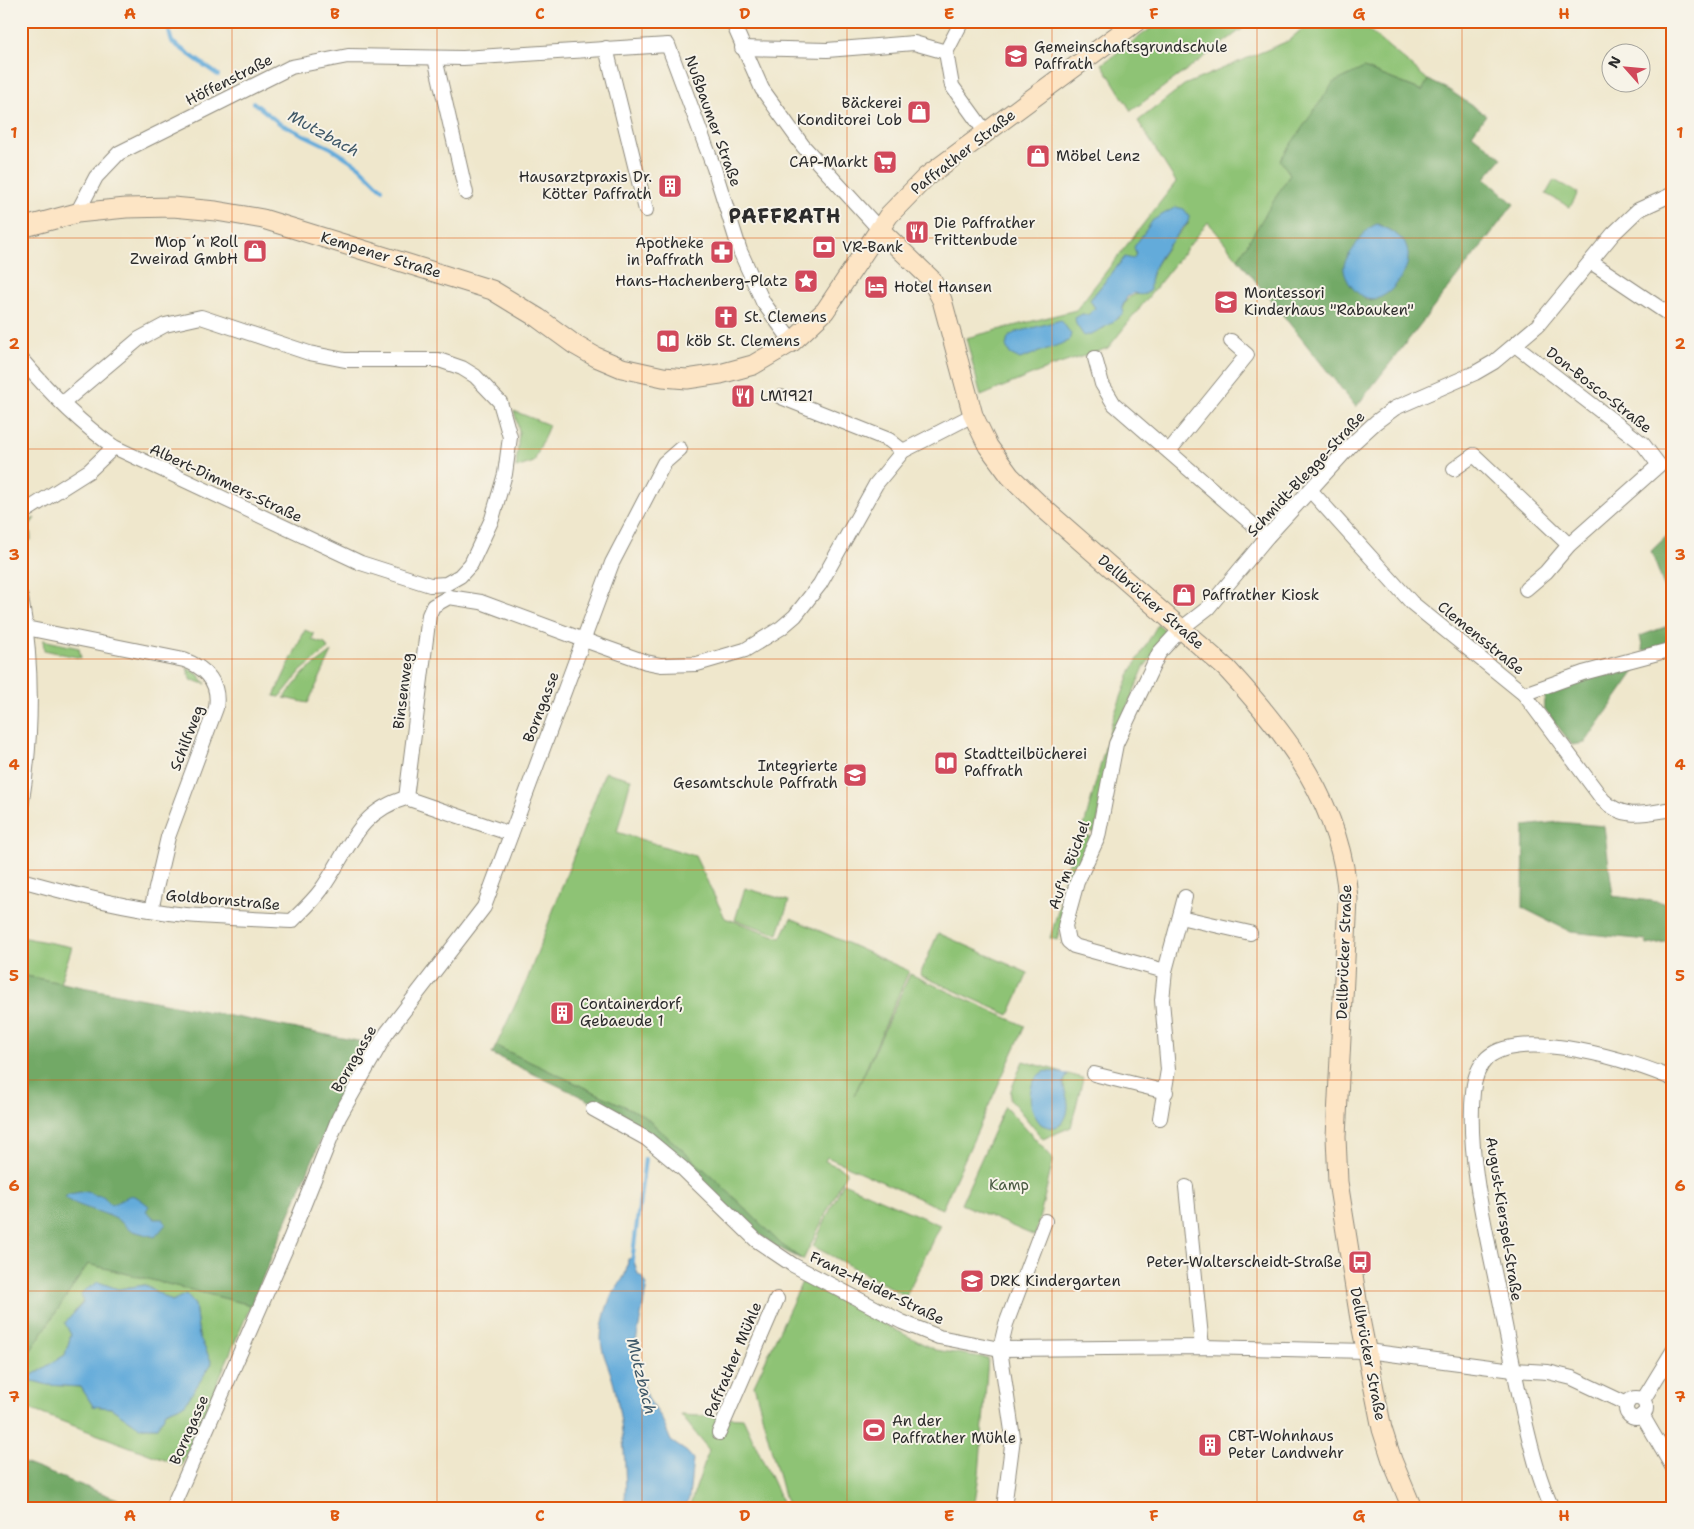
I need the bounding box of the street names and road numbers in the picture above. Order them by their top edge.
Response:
street label: Höffenstraße [182,49,276,111]
street label: Nußbaumer Straße [680,53,746,189]
street label: Paffrather Straße [907,105,1019,199]
street label: Kempener Straße [318,227,444,283]
street label: Don-Bosco-Straße [1542,342,1656,438]
street label: Schmidt-Blegge-Straße [1242,407,1370,541]
street label: Albert-Dimmers-Straße [147,439,305,527]
street label: Dellbrücker Straße [1093,550,1209,654]
street label: Clemensstraße [1433,597,1529,679]
street label: Binsenweg [388,652,418,730]
street label: Borngasse [518,669,564,745]
street label: Schilfweg [165,702,209,774]
street label: Auf'm Büchel [1044,817,1094,912]
street label: Dellbrücker Straße [1332,884,1356,1020]
street label: Goldbornstraße [165,885,281,915]
street label: Borngasse [327,1022,381,1096]
street label: August-Kierspel-Straße [1481,1135,1527,1303]
street label: Franz-Heider-Straße [806,1247,948,1329]
street label: Dellbrücker Straße [1345,1286,1391,1422]
street label: Paffrather Mühle [700,1299,766,1421]
street label: Borngasse [165,1392,213,1468]

